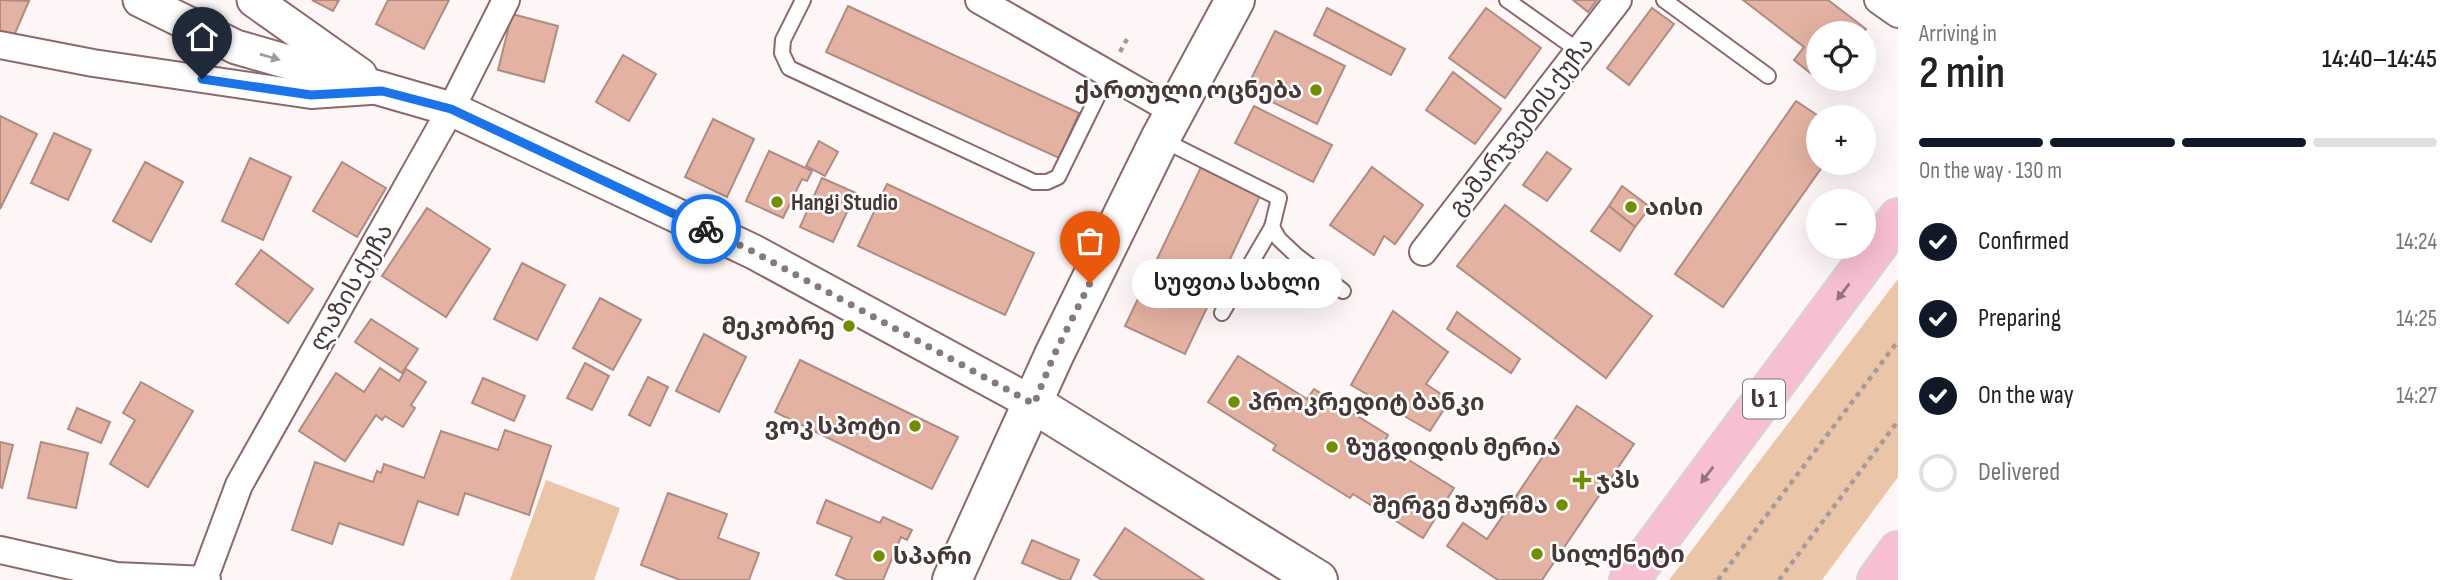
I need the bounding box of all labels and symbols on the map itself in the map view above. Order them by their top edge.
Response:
pin [172,7,232,79]
street label: გამარჯვების ქუჩა [1443,31,1600,221]
one-way arrow [259,53,280,63]
place label: ქართული ოცნება [1075,76,1302,105]
marker: ქართული ოცნება [1308,82,1324,98]
place label: Hangi Studio [791,188,898,217]
place label: აისი [1645,193,1703,222]
courier [671,194,741,264]
marker: Hangi Studio [769,194,785,210]
marker: აისი [1623,199,1639,215]
pin [1060,211,1120,283]
street label: ლაზის ქუჩა [303,219,399,356]
callout: სუფთა სახლი [1132,258,1342,308]
one-way arrow [1836,283,1850,301]
place label: მეკობრე [721,312,835,341]
marker: მეკობრე [841,318,857,334]
road number: ს 1 [1743,380,1785,418]
place label: პროკრედიტ ბანკი [1248,388,1484,417]
marker: პროკრედიტ ბანკი [1226,394,1242,410]
place label: ვოკ სპოტი [765,412,901,441]
marker: ვოკ სპოტი [907,418,923,434]
place label: ზუგდიდის მერია [1346,433,1561,462]
marker: ზუგდიდის მერია [1324,439,1340,455]
place label: ჯპს [1596,466,1640,495]
one-way arrow [1701,466,1715,484]
marker: ჯპს [1574,472,1590,488]
place label: შერგე შაურმა [1372,491,1548,520]
marker: შერგე შაურმა [1554,497,1570,513]
place label: სილქნეტი [1551,540,1685,569]
place label: სპარი [893,542,972,571]
marker: სილქნეტი [1529,546,1545,562]
marker: სპარი [871,548,887,564]

